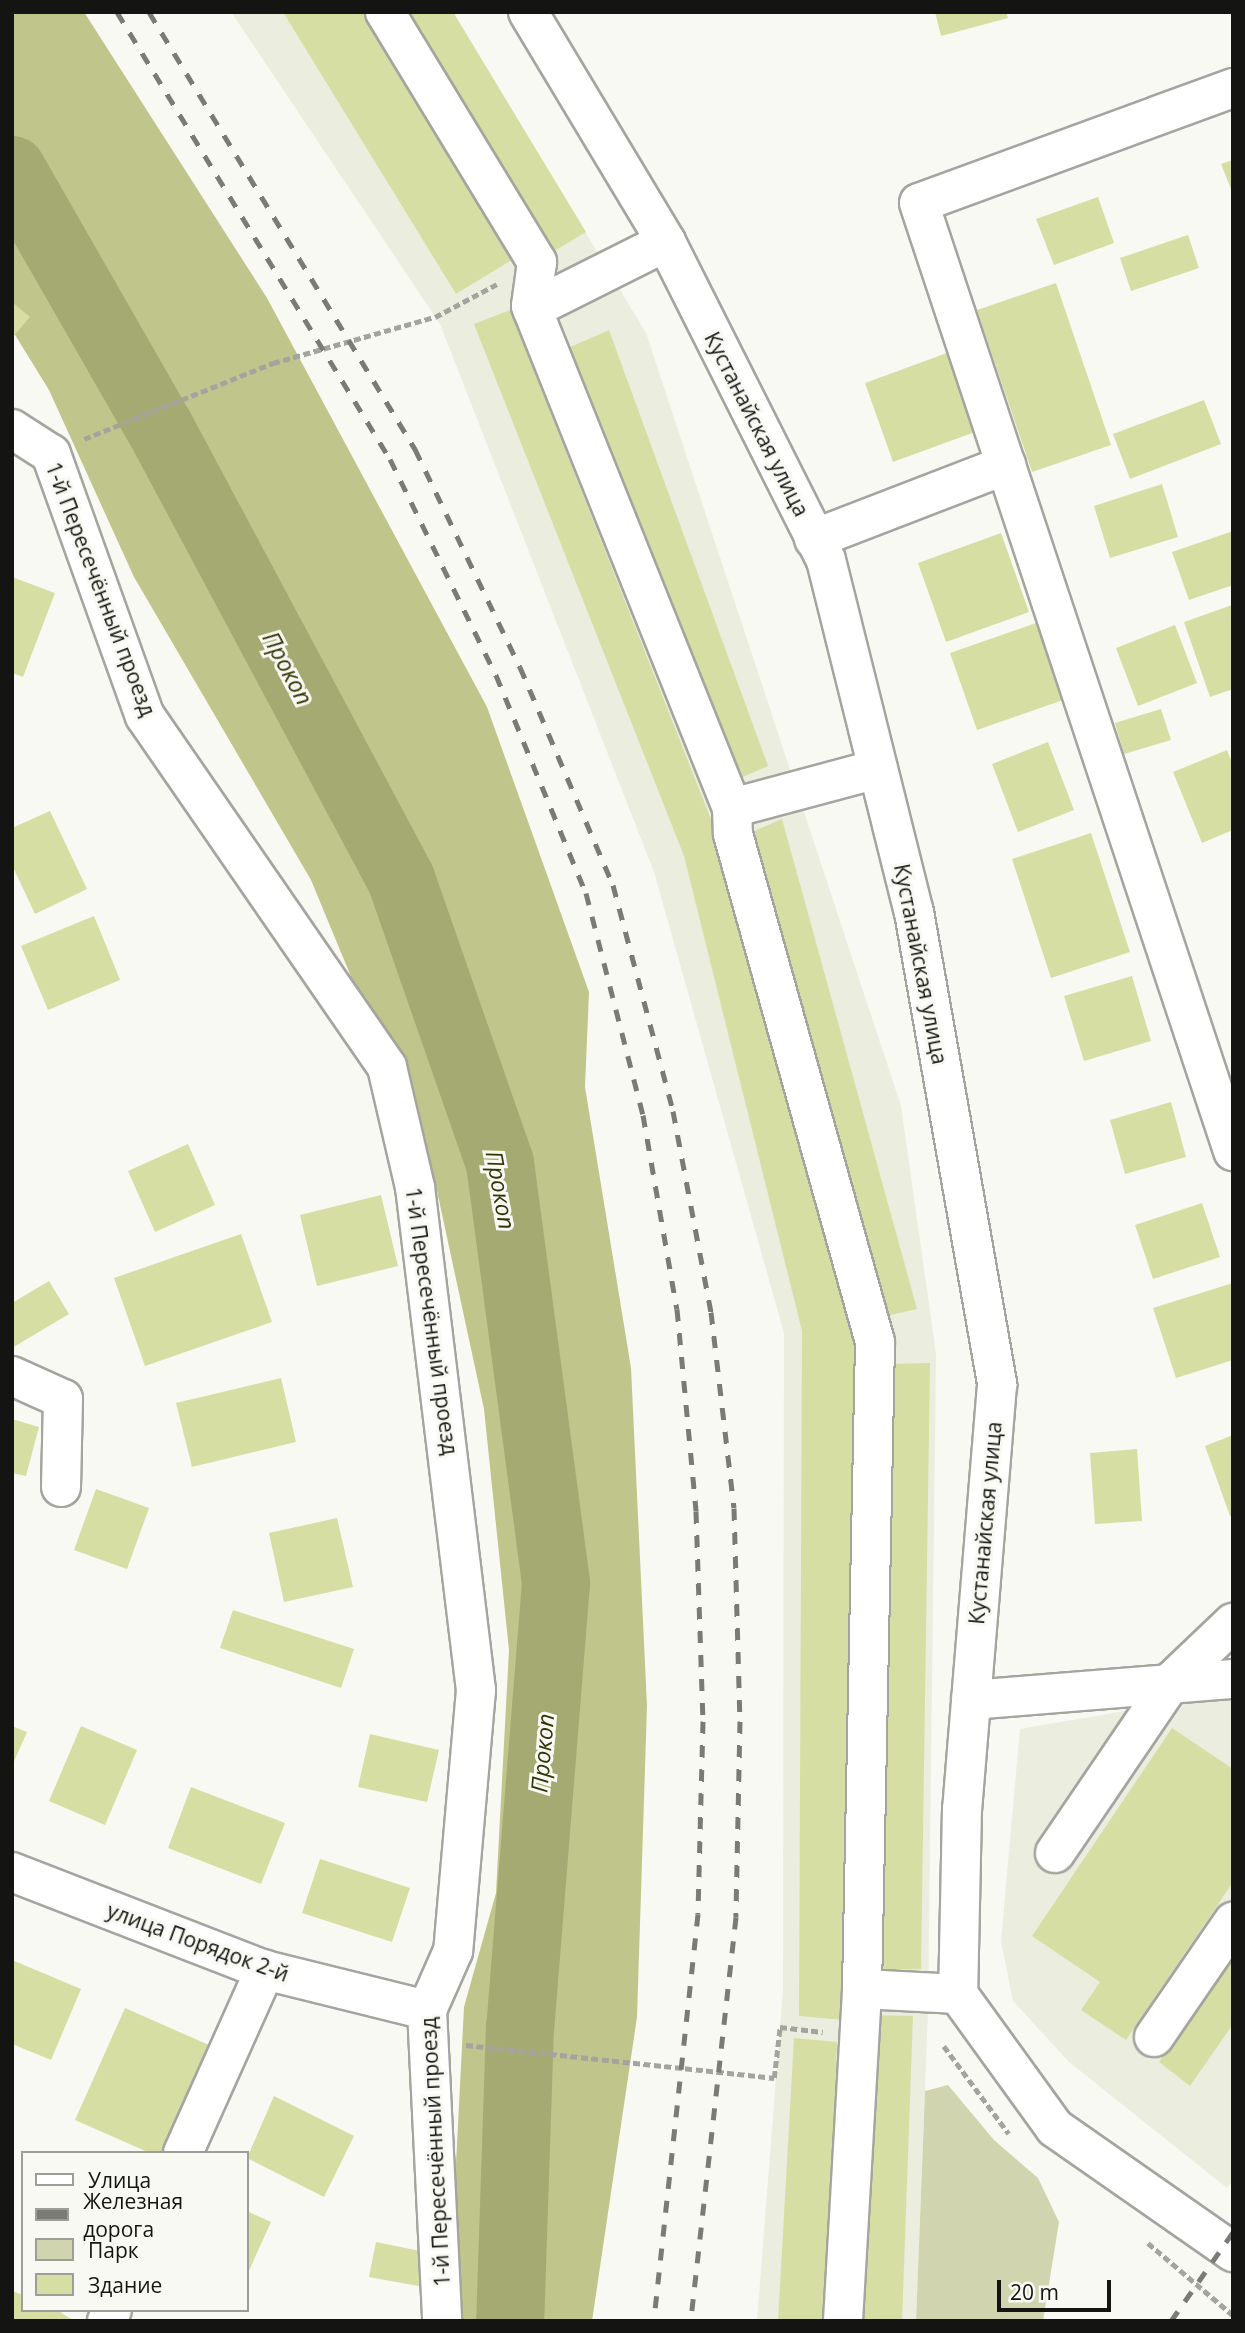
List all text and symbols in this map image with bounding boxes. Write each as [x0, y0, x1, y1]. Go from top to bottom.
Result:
street label: Кустанайская улица [700, 328, 814, 520]
street label: 1-й Пересечённый проезд [41, 459, 161, 719]
water label: Прокоп [257, 627, 319, 709]
street label: Кустанайская улица [889, 862, 953, 1066]
water label: Прокоп [481, 1149, 521, 1231]
street label: 1-й Пересечённый проезд [401, 1186, 463, 1456]
street label: Кустанайская улица [964, 1420, 1006, 1626]
water label: Прокоп [525, 1712, 559, 1794]
street label: улица Порядок 2-й [104, 1897, 292, 1987]
street label: 1-й Пересечённый проезд [415, 2017, 455, 2287]
legend [21, 2151, 248, 2312]
text: Улица [88, 2166, 151, 2194]
text: Железная дорога [83, 2187, 183, 2243]
text: Парк [88, 2236, 139, 2264]
scale bar [1000, 2266, 1114, 2310]
text: Здание [88, 2271, 162, 2299]
text: 20 m [1010, 2278, 1059, 2306]

